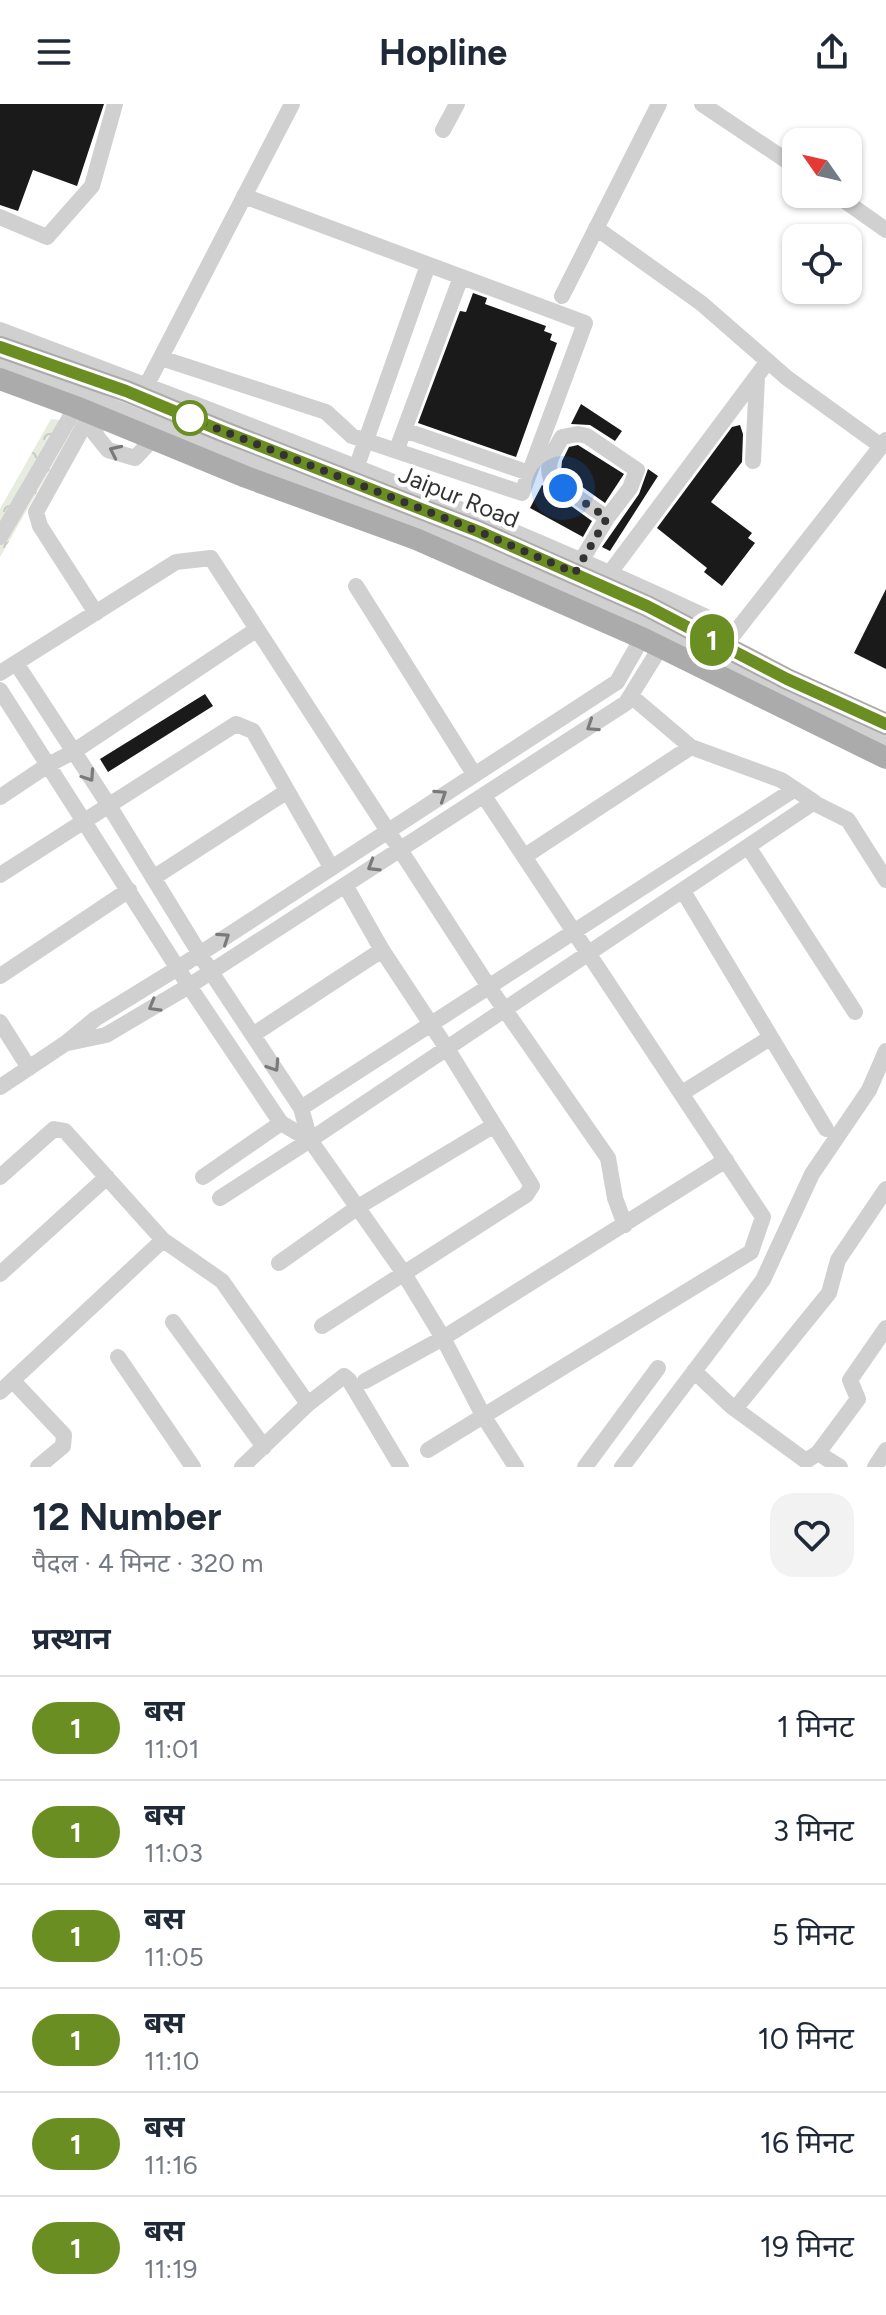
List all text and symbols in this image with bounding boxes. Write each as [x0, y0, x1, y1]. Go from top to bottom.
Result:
icon: menu [32, 30, 76, 74]
icon: share [810, 30, 854, 74]
text: Hopline [379, 31, 507, 74]
north arrow [782, 128, 862, 208]
map controls [782, 128, 862, 304]
button: locate [782, 224, 862, 304]
unlabelled marker [173, 401, 207, 435]
one-way arrow [109, 445, 124, 461]
street label: Jaipur Road [395, 459, 524, 534]
your location [543, 468, 583, 508]
line badge: 1 [686, 614, 738, 666]
text: 1 [706, 623, 718, 657]
one-way arrow [586, 716, 600, 731]
one-way arrow [79, 767, 94, 781]
one-way arrow [432, 789, 447, 804]
one-way arrow [367, 857, 382, 872]
one-way arrow [215, 932, 229, 947]
one-way arrow [148, 996, 163, 1012]
one-way arrow [265, 1057, 280, 1071]
button: heart [770, 1493, 854, 1577]
text: 12 Number [32, 1494, 221, 1540]
text: पैदल · 4 मिनट · 320 m [32, 1547, 263, 1579]
text: प्रस्थान [32, 1620, 111, 1657]
text: बस [144, 1692, 185, 1729]
text: 1 मिनट [777, 1708, 854, 1745]
text: 1 [70, 1711, 82, 1745]
text: 11:01 [144, 1733, 199, 1765]
text: बस [144, 1796, 185, 1833]
text: 3 मिनट [773, 1812, 854, 1849]
text: 1 [70, 1815, 82, 1849]
text: 11:03 [144, 1837, 203, 1869]
text: बस [144, 1900, 185, 1937]
text: 5 मिनट [772, 1916, 854, 1953]
text: 1 [70, 1919, 82, 1953]
text: 11:05 [144, 1941, 204, 1973]
text: बस [144, 2004, 185, 2041]
text: 10 मिनट [757, 2020, 854, 2057]
text: 1 [70, 2023, 82, 2057]
text: 11:10 [144, 2045, 199, 2077]
text: बस [144, 2108, 185, 2145]
text: 16 मिनट [760, 2124, 854, 2161]
text: 1 [70, 2127, 82, 2161]
text: 11:16 [144, 2149, 198, 2181]
text: बस [144, 2212, 185, 2249]
text: 19 मिनट [760, 2228, 854, 2265]
text: 1 [70, 2231, 82, 2265]
text: 11:19 [144, 2253, 198, 2285]

